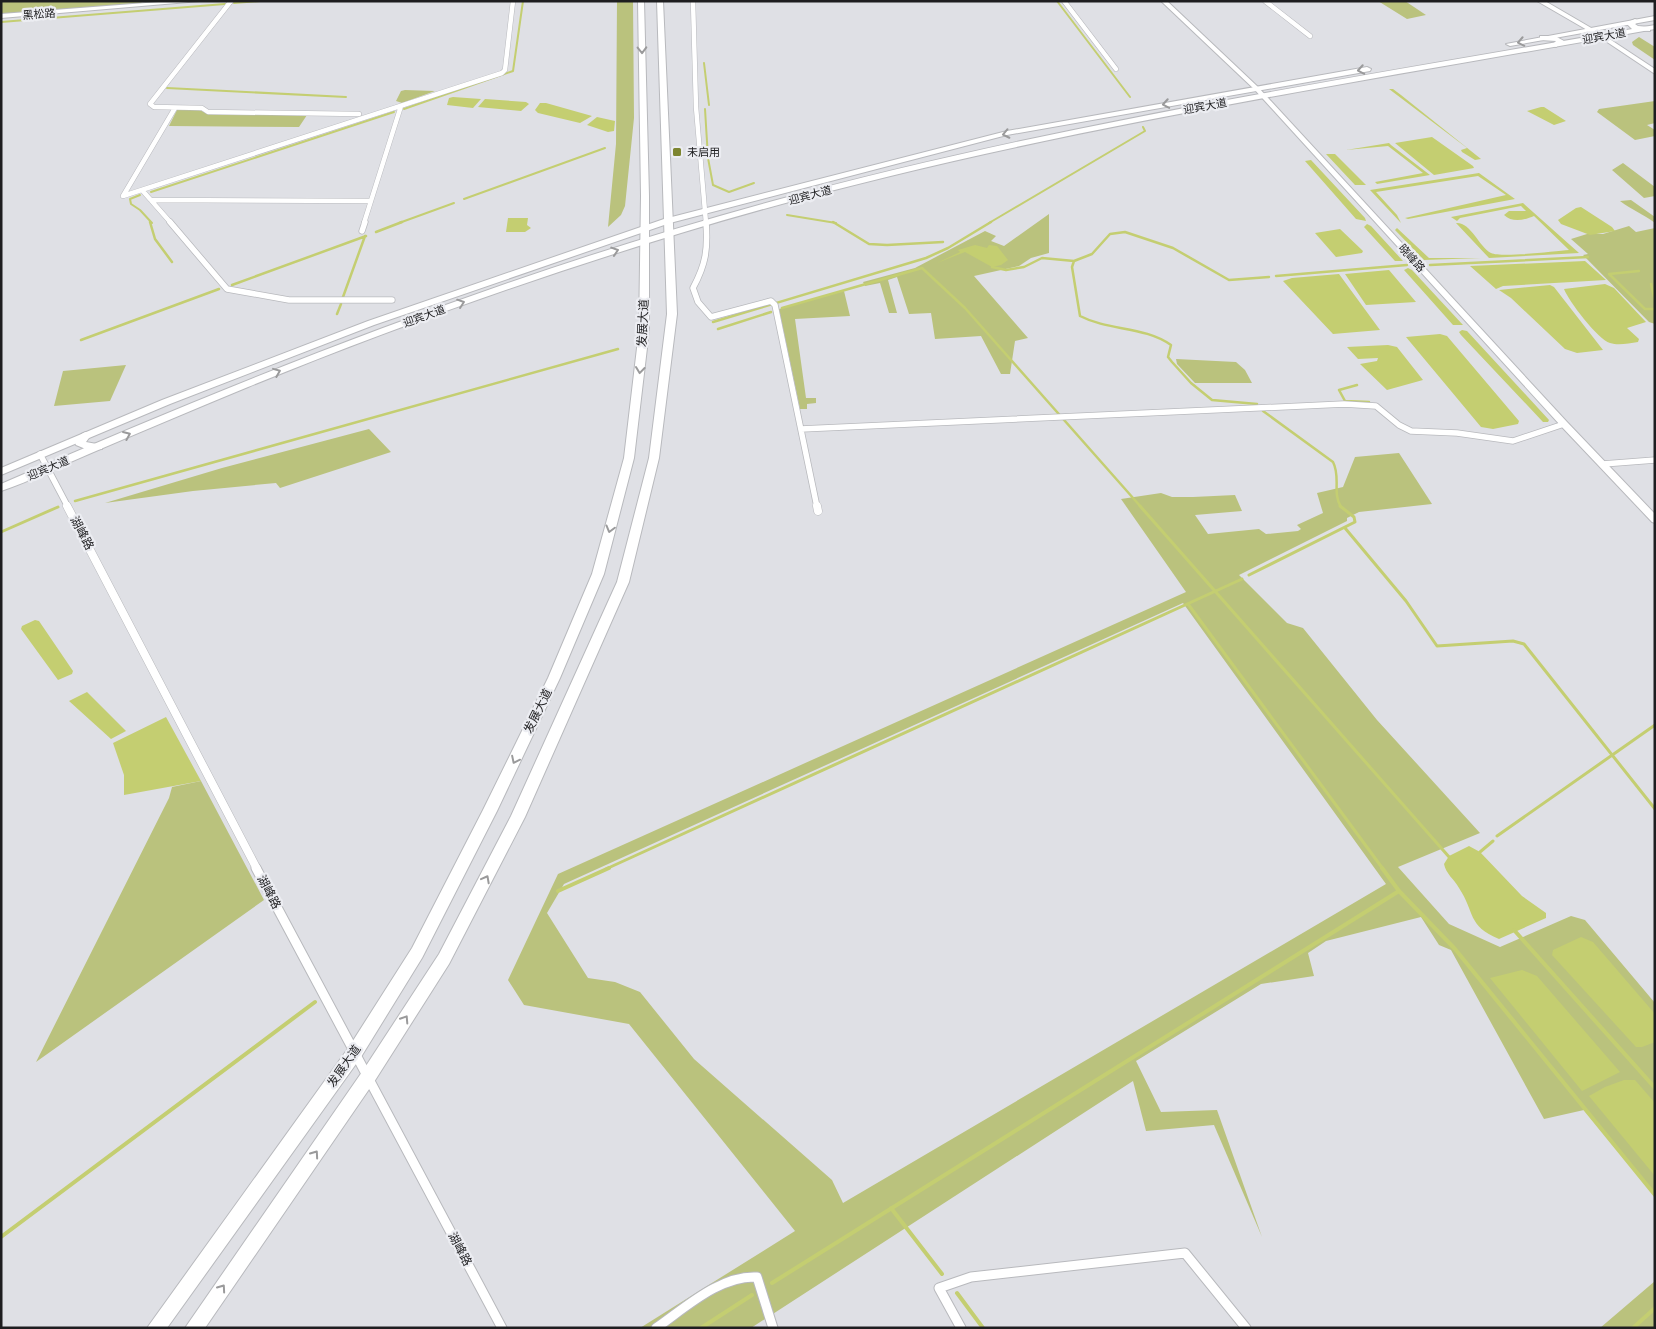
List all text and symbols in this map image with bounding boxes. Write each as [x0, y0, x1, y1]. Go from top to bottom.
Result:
street label: 黑松路 [22, 6, 56, 21]
street label: 迎宾大道 [1581, 25, 1627, 46]
one-way arrow [1516, 36, 1525, 47]
one-way arrow [637, 46, 647, 54]
one-way arrow [1356, 65, 1365, 75]
street label: 迎宾大道 [1182, 95, 1228, 116]
one-way arrow [1162, 98, 1170, 108]
one-way arrow [1002, 128, 1011, 139]
place label: 未启用 [687, 145, 720, 158]
marker: 未启用 [671, 146, 683, 158]
street label: 迎宾大道 [787, 183, 833, 206]
street label: 晓峰路 [1397, 241, 1428, 274]
one-way arrow [611, 247, 619, 257]
one-way arrow [457, 299, 465, 309]
street label: 发展大道 [634, 299, 650, 347]
street label: 迎宾大道 [401, 302, 447, 329]
one-way arrow [635, 366, 646, 374]
one-way arrow [272, 368, 280, 378]
one-way arrow [122, 430, 130, 440]
street label: 迎宾大道 [25, 453, 71, 482]
street label: 湖峰路 [68, 513, 98, 552]
one-way arrow [605, 524, 616, 533]
street label: 发展大道 [520, 686, 554, 735]
one-way arrow [511, 754, 521, 763]
street label: 湖峰路 [255, 872, 285, 911]
one-way arrow [480, 875, 490, 884]
one-way arrow [399, 1016, 409, 1025]
street label: 发展大道 [324, 1042, 363, 1089]
one-way arrow [309, 1150, 318, 1160]
street label: 湖峰路 [446, 1229, 476, 1268]
one-way arrow [216, 1284, 225, 1294]

